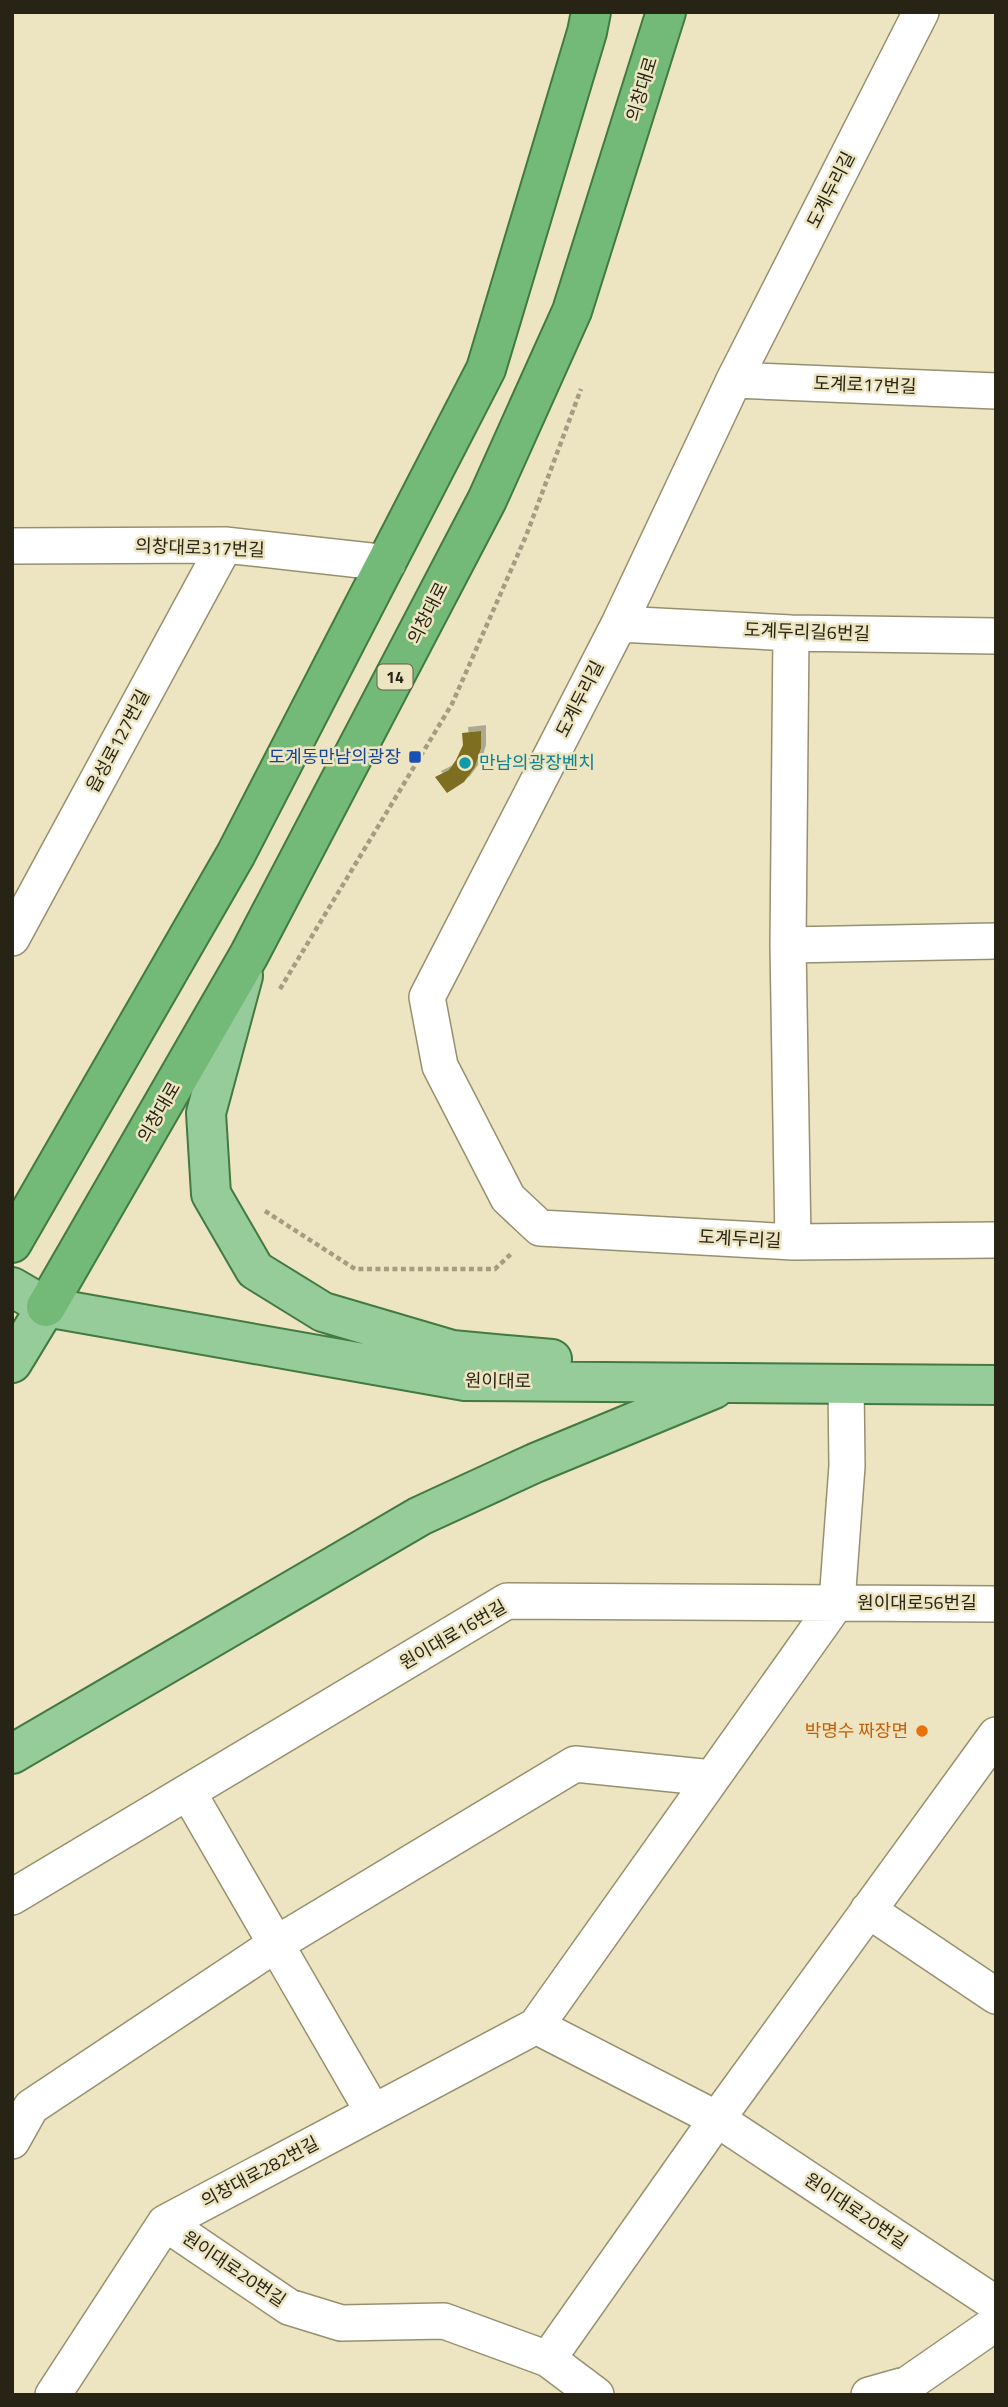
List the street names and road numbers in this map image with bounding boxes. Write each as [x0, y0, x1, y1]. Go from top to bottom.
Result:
street label: 의창대로 [619, 53, 664, 124]
street label: 도계두리길 [800, 147, 861, 233]
street label: 도계로17번길 [813, 369, 917, 400]
street label: 의창대로317번길 [135, 532, 265, 563]
street label: 의창대로 [400, 577, 455, 648]
street label: 도계두리길6번길 [744, 616, 870, 647]
street label: 도계두리길 [549, 656, 610, 742]
road number: 14 [378, 664, 412, 690]
street label: 읍성로127번길 [79, 685, 156, 797]
street label: 의창대로 [130, 1076, 187, 1147]
street label: 도계두리길 [698, 1223, 782, 1254]
street label: 원이대로 [465, 1366, 531, 1395]
street label: 원이대로56번길 [857, 1589, 977, 1616]
street label: 원이대로16번길 [394, 1593, 511, 1676]
street label: 의창대로282번길 [196, 2129, 323, 2214]
street label: 원이대로20번길 [799, 2166, 913, 2255]
street label: 원이대로20번길 [177, 2224, 291, 2313]

